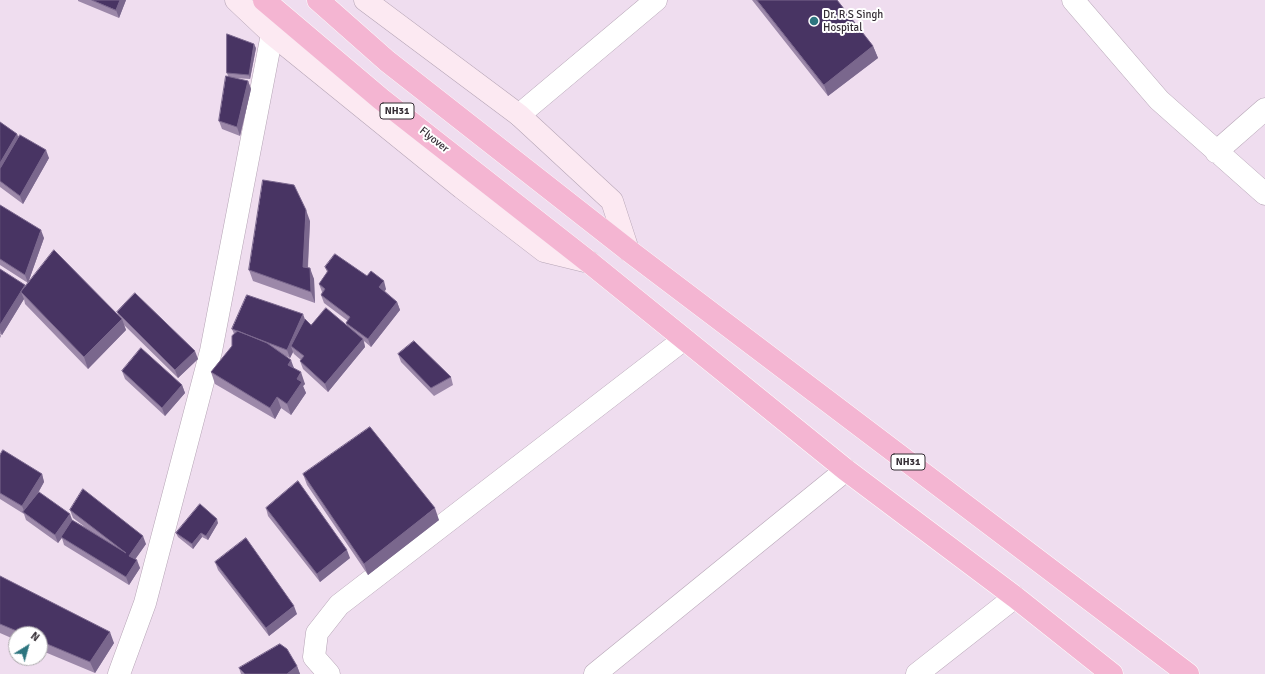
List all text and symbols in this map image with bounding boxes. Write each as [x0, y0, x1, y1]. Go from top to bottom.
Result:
place label: Dr. R S Singh Hospital [823, 8, 883, 34]
marker: Dr. R S Singh Hospital [808, 15, 820, 27]
road number: NH31 [380, 103, 414, 119]
street label: Flyover [417, 124, 451, 156]
road number: NH31 [891, 454, 925, 470]
north arrow [8, 626, 48, 666]
text: N [28, 629, 42, 644]

